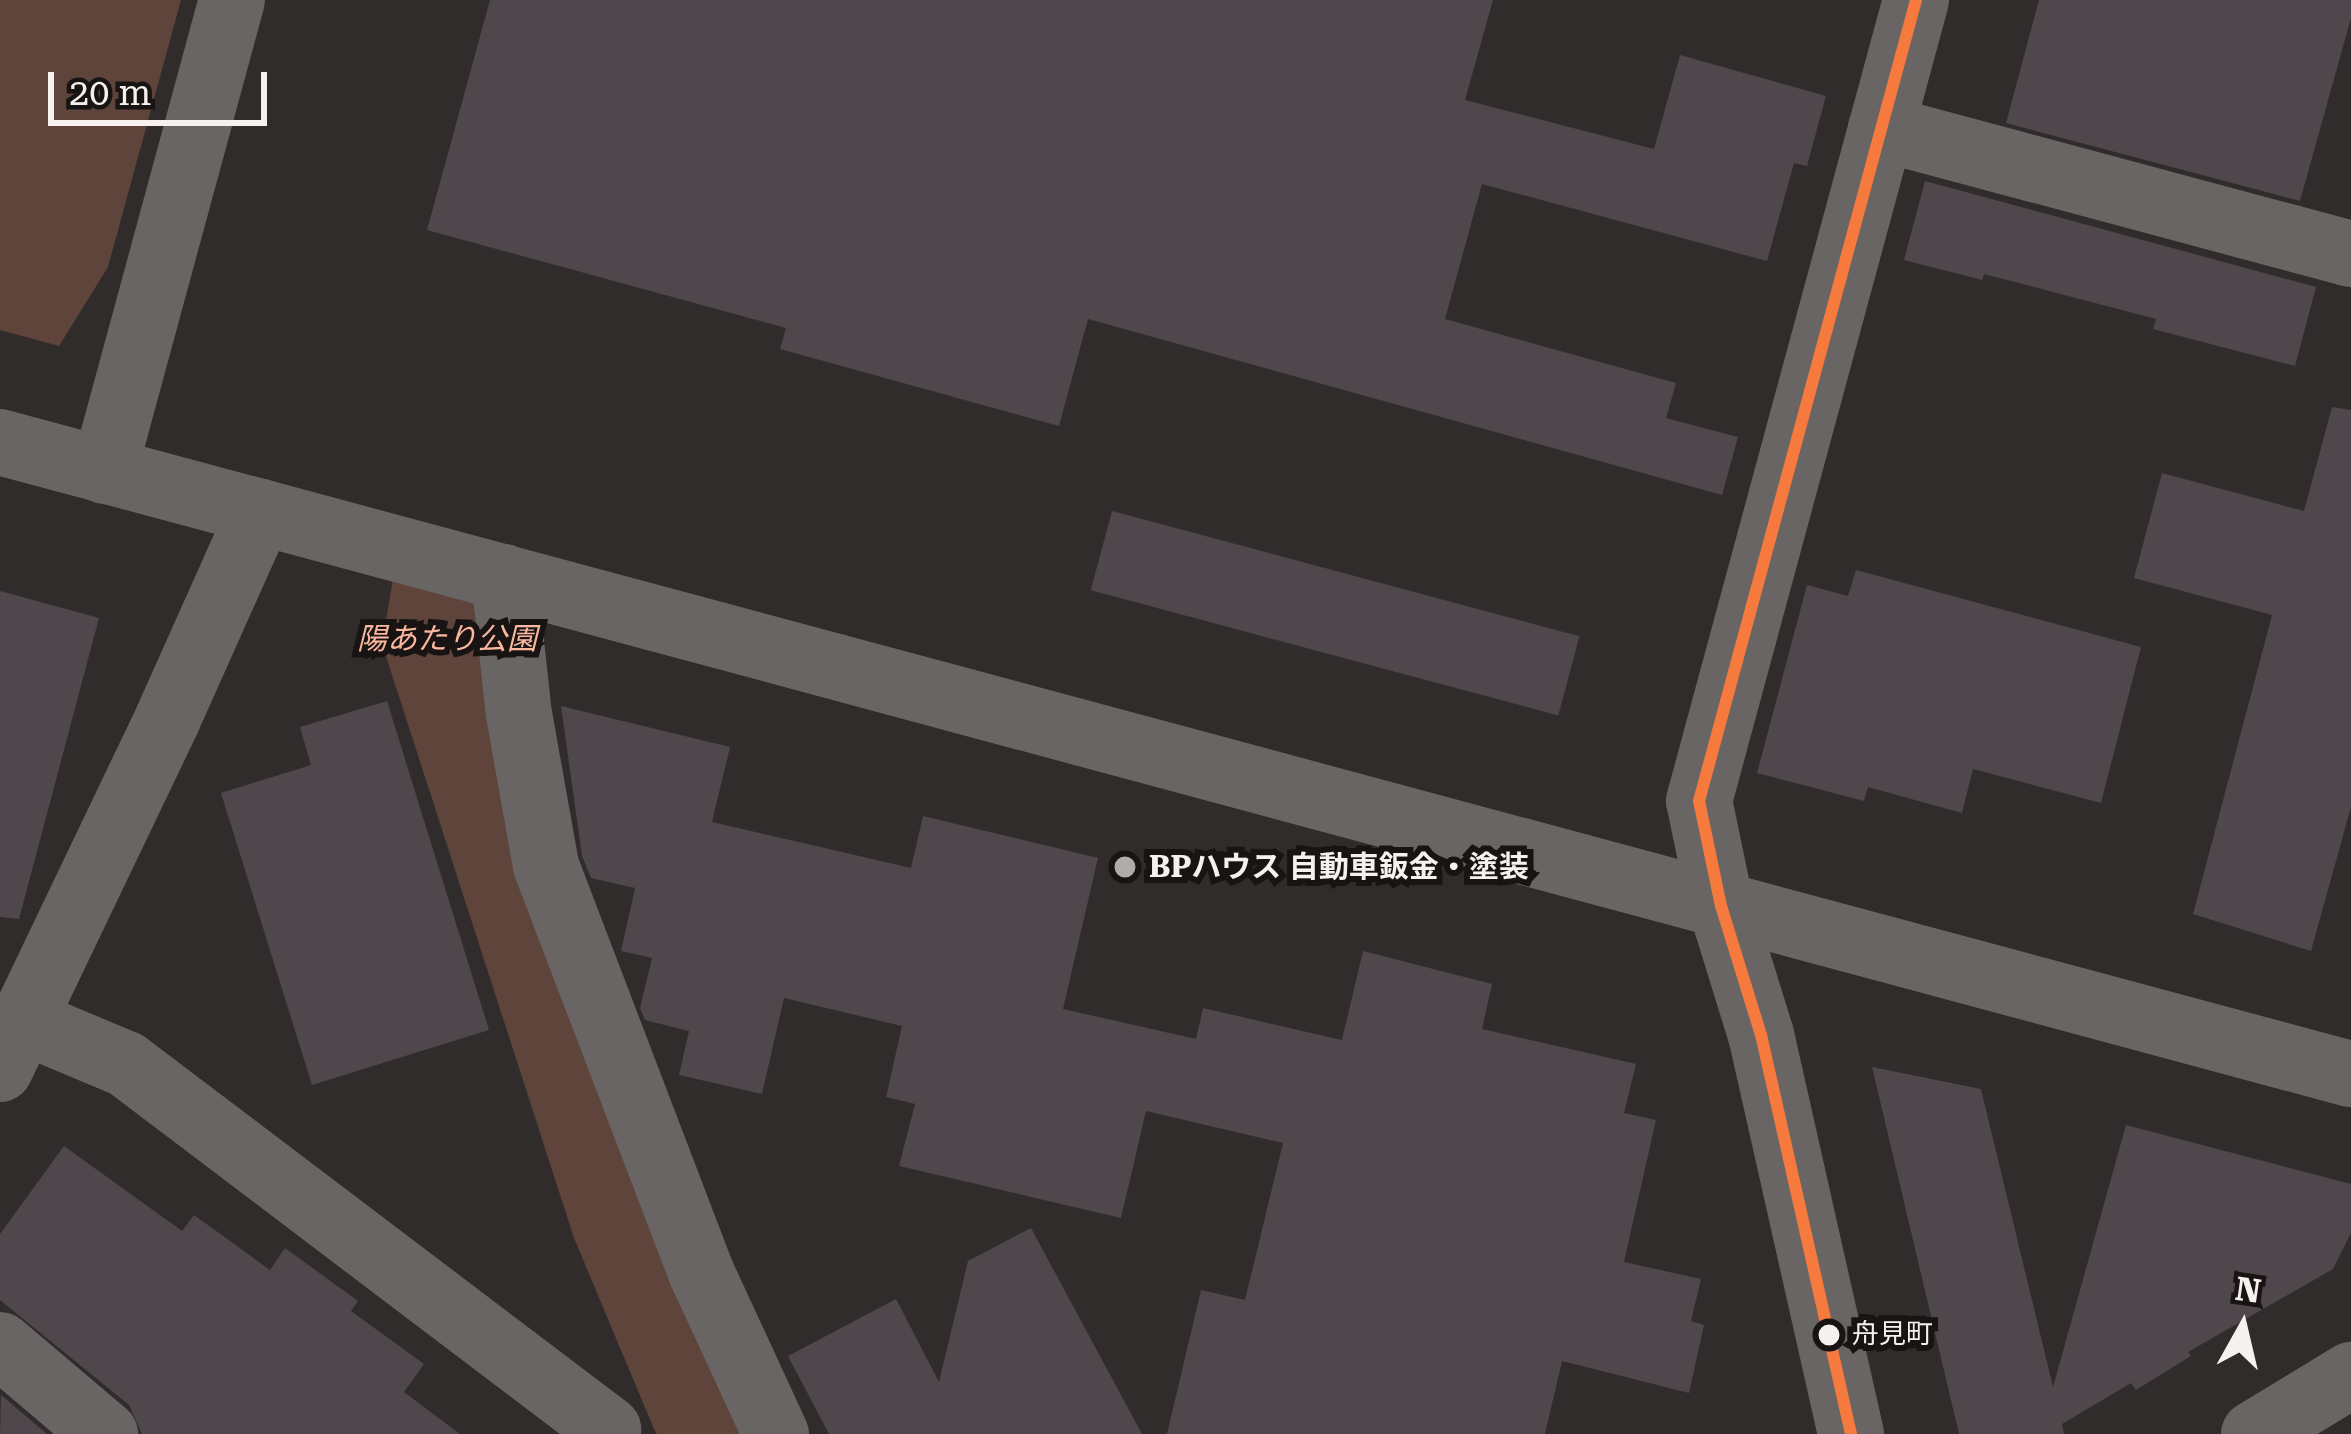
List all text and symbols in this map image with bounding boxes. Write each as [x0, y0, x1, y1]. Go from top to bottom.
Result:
scale bar [54, 48, 273, 122]
text: 20 m [69, 72, 151, 114]
park label: 陽あたり公園 [357, 621, 537, 657]
place label: BPハウス 自動車鈑金・塗装 [1149, 849, 1529, 885]
marker: BPハウス 自動車鈑金・塗装 [1112, 854, 1138, 880]
north arrow [2183, 1266, 2303, 1386]
text: N [2233, 1269, 2263, 1311]
place label: 舟見町 [1852, 1319, 1933, 1351]
marker: 舟見町 [1818, 1324, 1840, 1346]

